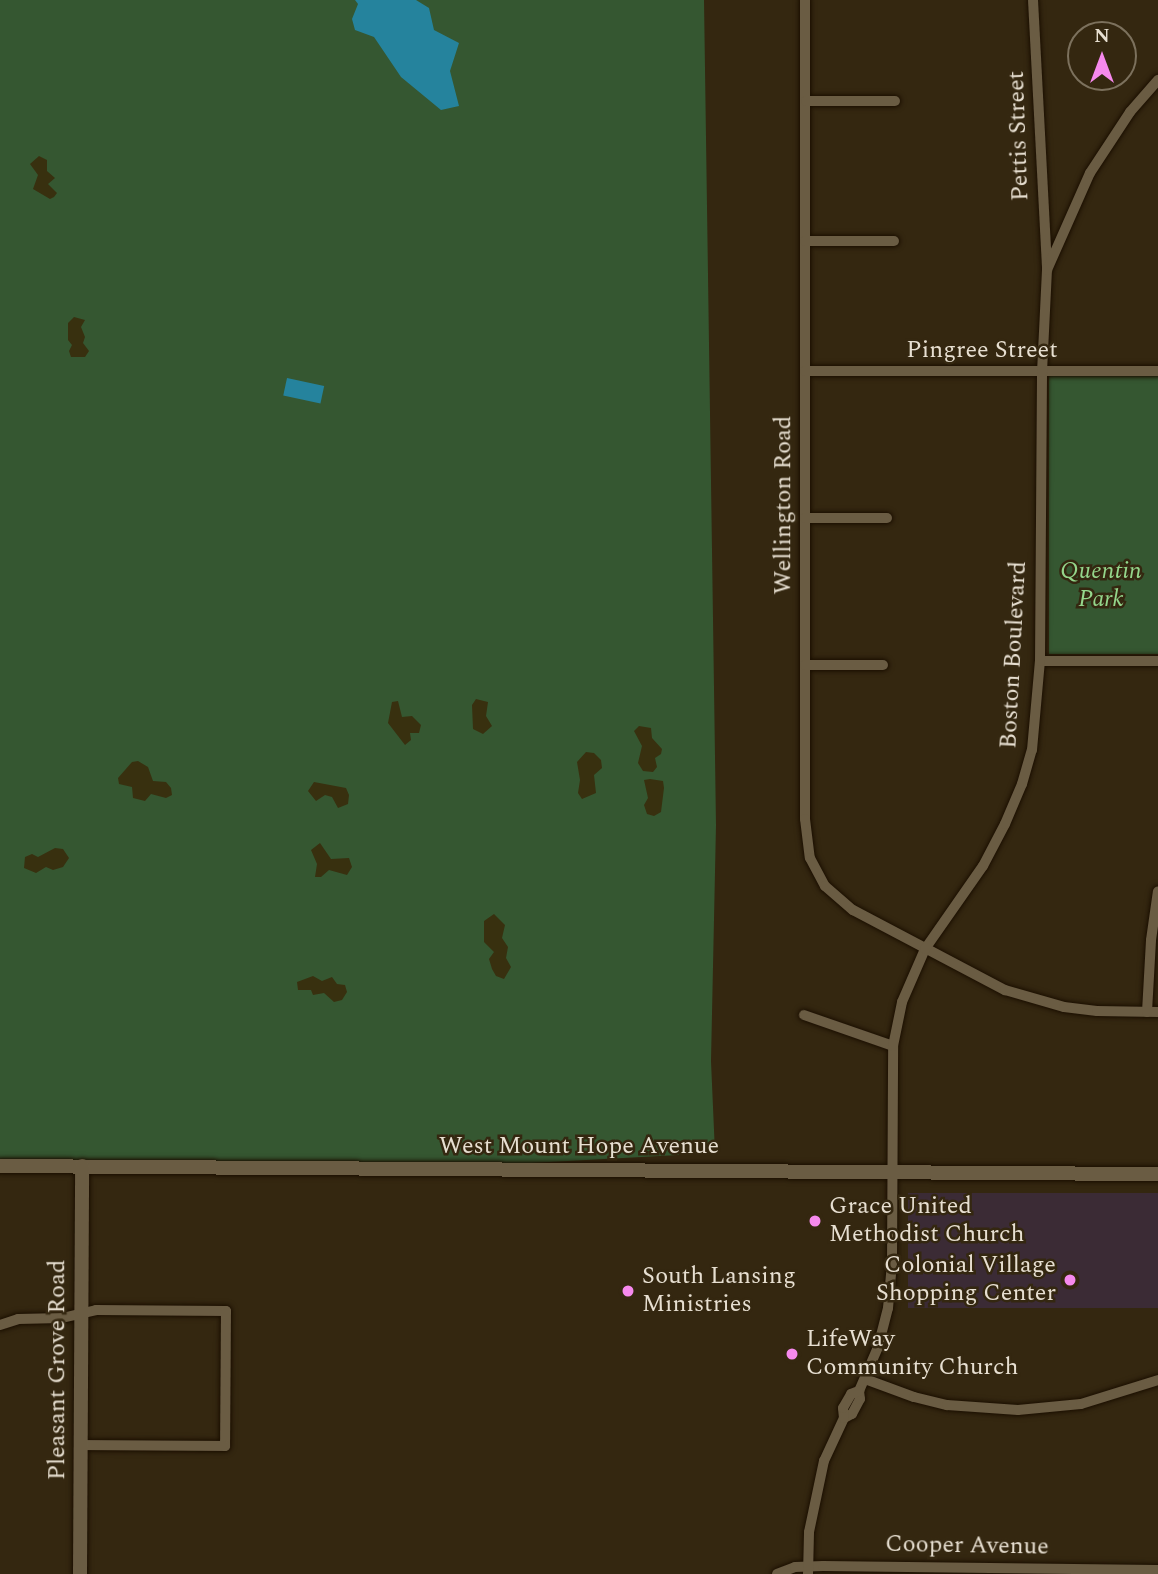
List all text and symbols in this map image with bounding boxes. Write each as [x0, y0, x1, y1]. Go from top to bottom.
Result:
north arrow [1067, 21, 1137, 91]
text: N [1094, 22, 1110, 51]
street label: Pettis Street [1002, 70, 1036, 202]
street label: Pingree Street [906, 337, 1058, 365]
street label: Wellington Road [770, 416, 798, 594]
park label: Quentin Park [1060, 558, 1142, 614]
street label: Boston Boulevard [995, 560, 1033, 750]
street label: West Mount Hope Avenue [439, 1133, 719, 1161]
place label: Grace United Methodist Church [829, 1193, 1025, 1249]
marker: Grace United Methodist Church [807, 1213, 823, 1229]
place label: Colonial Village Shopping Center [876, 1252, 1056, 1308]
street label: Pleasant Grove Road [44, 1260, 72, 1480]
place label: South Lansing Ministries [642, 1263, 796, 1319]
marker: Colonial Village Shopping Center [1062, 1272, 1078, 1288]
marker: South Lansing Ministries [620, 1283, 636, 1299]
place label: LifeWay Community Church [806, 1326, 1018, 1382]
marker: LifeWay Community Church [784, 1346, 800, 1362]
street label: Cooper Avenue [885, 1530, 1049, 1562]

